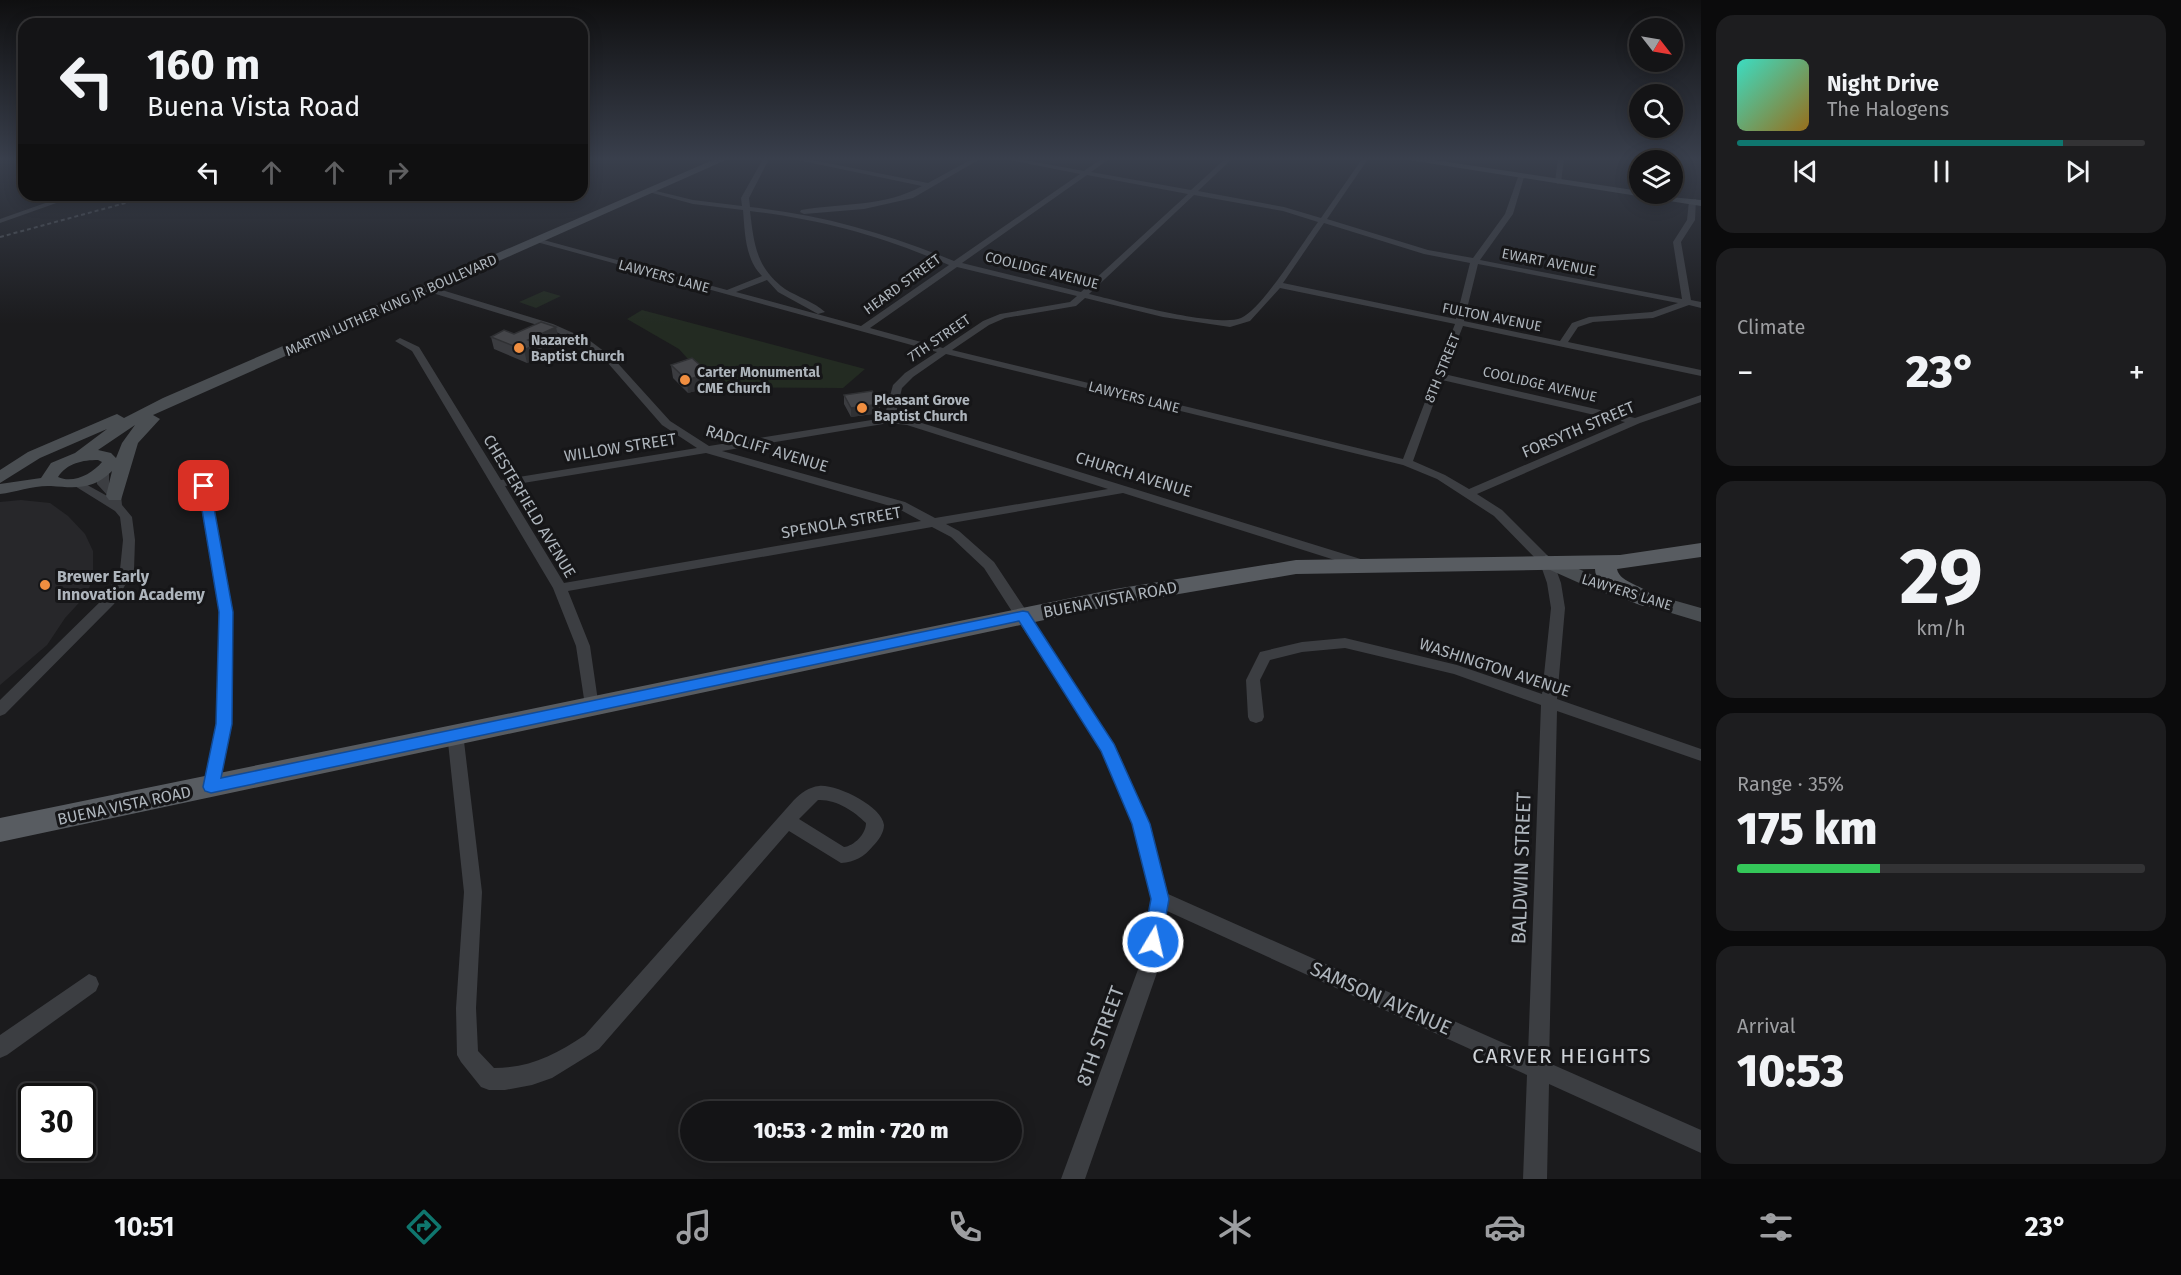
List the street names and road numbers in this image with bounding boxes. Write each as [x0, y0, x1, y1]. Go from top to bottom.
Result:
street label: EWART AVENUE [1500, 245, 1597, 280]
street label: COOLIDGE AVENUE [983, 248, 1100, 293]
street label: HEARD STREET [860, 250, 945, 318]
street label: MARTIN LUTHER KING JR BOULEVARD [283, 251, 500, 360]
street label: LAWYERS LANE [617, 256, 711, 297]
street label: FULTON AVENUE [1441, 300, 1543, 335]
street label: 7TH STREET [905, 311, 974, 366]
street label: 8TH STREET [1421, 330, 1464, 405]
street label: COOLIDGE AVENUE [1481, 363, 1599, 406]
street label: LAWYERS LANE [1086, 378, 1181, 417]
street label: FORSYTH STREET [1519, 397, 1638, 462]
street label: RADCLIFF AVENUE [703, 421, 830, 476]
street label: WILLOW STREET [563, 429, 678, 466]
street label: CHESTERFIELD AVENUE [479, 431, 580, 581]
street label: CHURCH AVENUE [1073, 448, 1194, 501]
street label: SPENOLA STREET [780, 502, 903, 542]
street label: LAWYERS LANE [1580, 571, 1674, 614]
street label: BUENA VISTA ROAD [1042, 577, 1179, 622]
street label: WASHINGTON AVENUE [1417, 634, 1573, 701]
street label: BUENA VISTA ROAD [56, 782, 193, 829]
street label: BALDWIN STREET [1506, 791, 1536, 945]
street label: SAMSON AVENUE [1307, 956, 1455, 1040]
street label: 8TH STREET [1071, 982, 1129, 1089]

